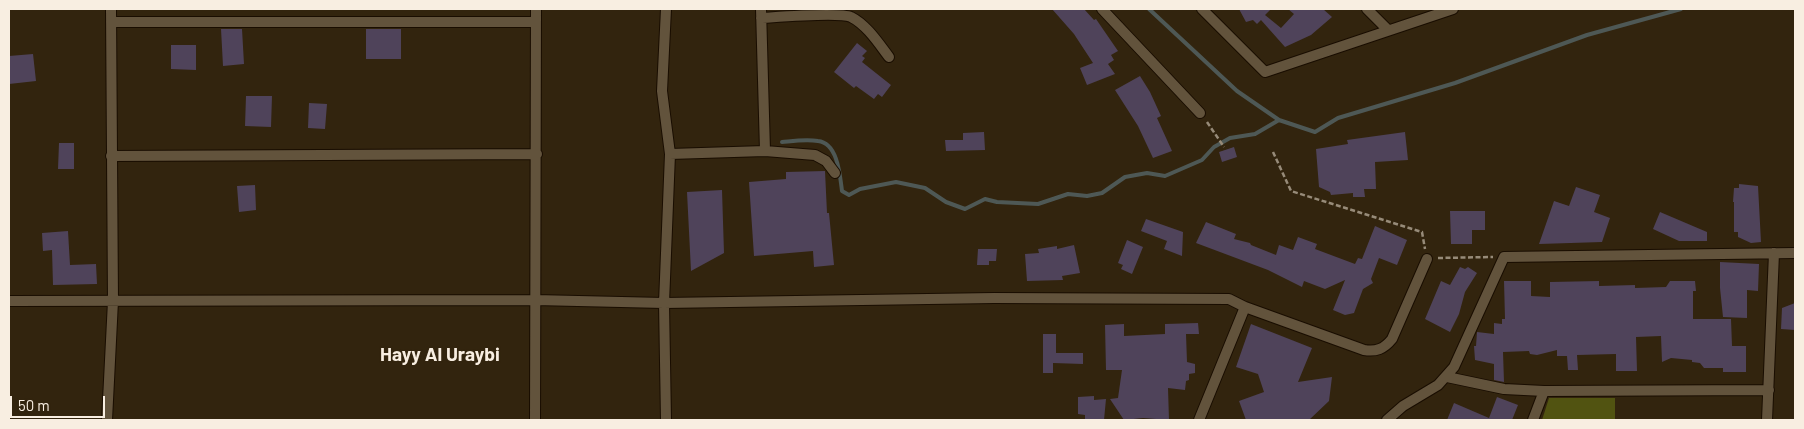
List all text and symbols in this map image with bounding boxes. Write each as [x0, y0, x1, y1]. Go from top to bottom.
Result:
district label: Hayy Al Uraybi [380, 344, 500, 366]
scale bar [12, 386, 108, 418]
text: 50 m [18, 396, 50, 414]

